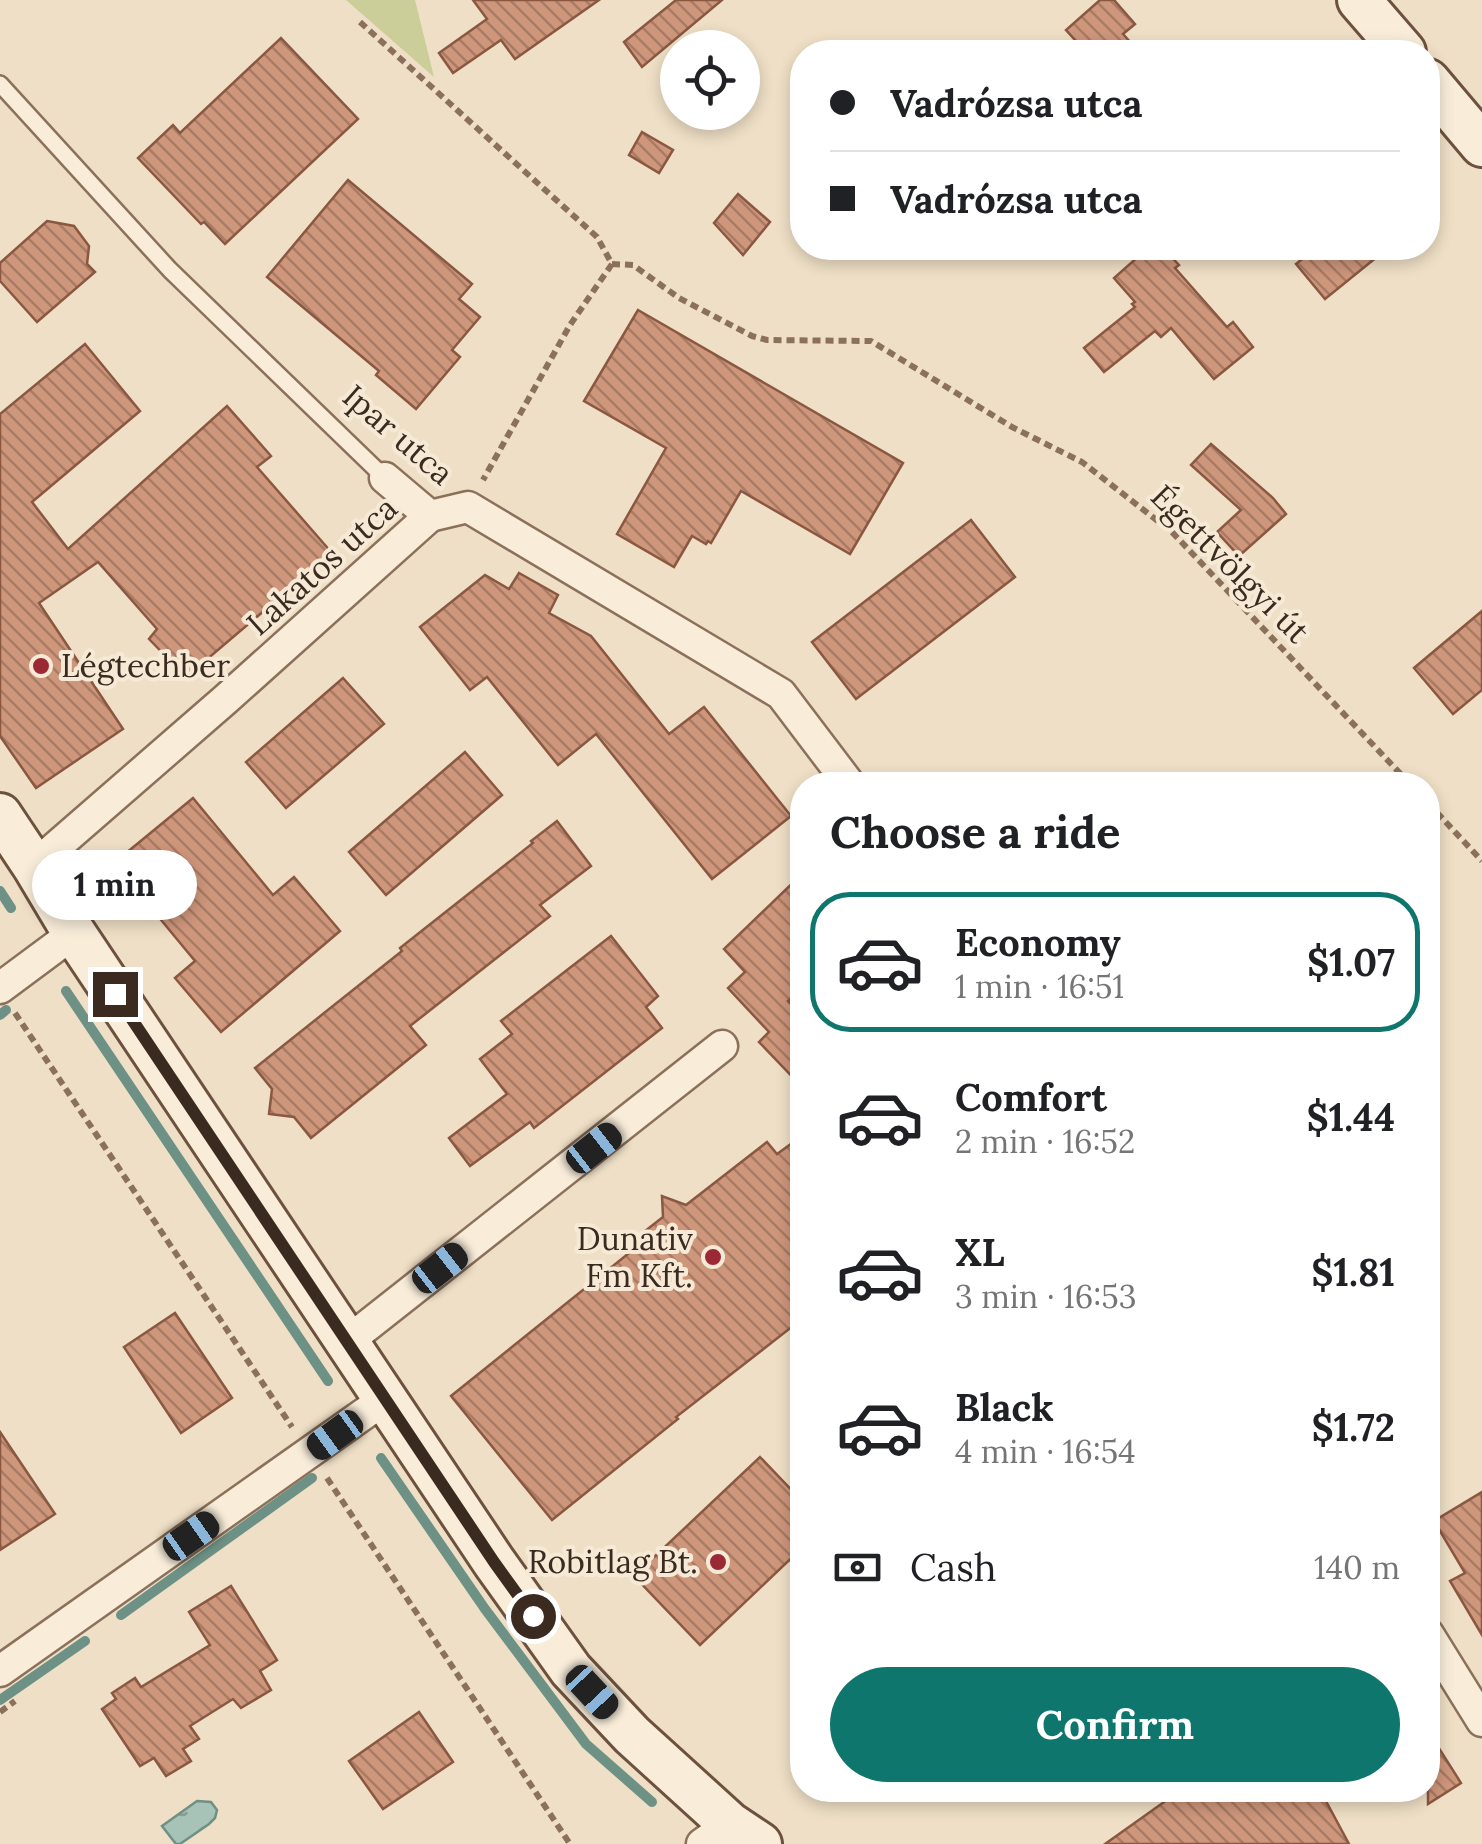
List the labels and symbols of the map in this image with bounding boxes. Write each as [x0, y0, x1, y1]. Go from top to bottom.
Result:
street label: Ipar utca [335, 376, 462, 494]
street label: Égettvölgyi út [1142, 476, 1319, 652]
street label: Lakatos utca [238, 487, 405, 644]
place label: Légtechber [61, 645, 230, 686]
marker: Légtechber [30, 655, 52, 677]
callout: 1 min [32, 849, 198, 919]
route end [93, 972, 138, 1017]
car [561, 1118, 627, 1178]
place label: Dunativ Fm Kft. [577, 1218, 694, 1296]
car [407, 1238, 473, 1298]
marker: Dunativ Fm Kft. [702, 1246, 724, 1268]
car [302, 1405, 368, 1465]
car [158, 1507, 224, 1565]
place label: Robitlag Bt. [528, 1541, 698, 1582]
marker: Robitlag Bt. [707, 1551, 729, 1573]
route start [511, 1594, 556, 1639]
car [561, 1660, 623, 1724]

